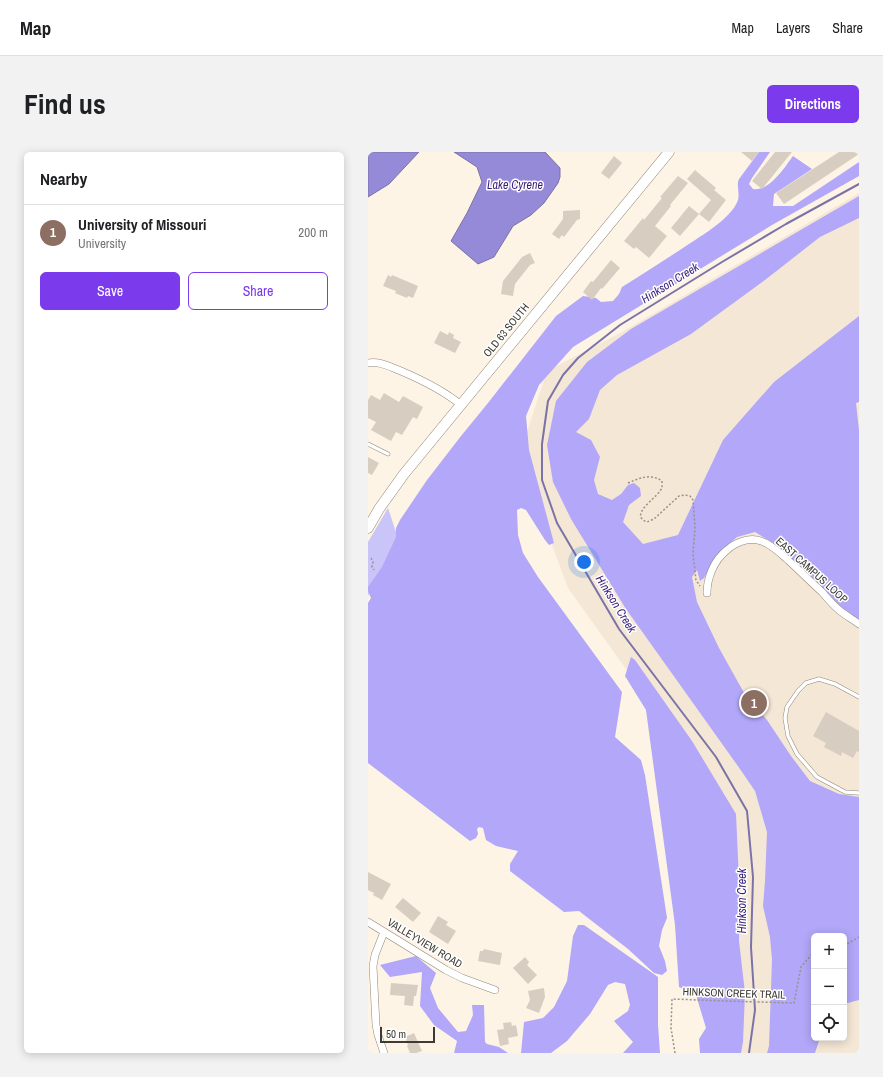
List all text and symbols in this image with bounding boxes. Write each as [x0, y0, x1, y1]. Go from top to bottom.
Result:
text: Map [20, 15, 51, 41]
text: Map [732, 19, 754, 37]
text: Layers [776, 19, 810, 37]
text: Share [832, 19, 863, 37]
text: Find us [24, 85, 106, 123]
button: Directions [767, 85, 859, 123]
text: Nearby [40, 167, 87, 190]
water label: Lake Cyrene [487, 177, 543, 193]
text: University of Missouri [78, 214, 207, 235]
text: 1 [50, 224, 56, 241]
text: 200 m [298, 224, 328, 241]
text: University [78, 235, 126, 252]
water label: Hinkson Creek [638, 258, 703, 307]
button: Save [40, 272, 180, 310]
button: Share [188, 272, 328, 310]
street label: OLD 63 SOUTH [480, 300, 532, 360]
street label: EAST CAMPUS LOOP [773, 534, 851, 606]
your location [574, 552, 594, 572]
water label: Hinkson Creek [592, 572, 641, 637]
pin: 1 [741, 688, 767, 718]
water label: Hinkson Creek [734, 867, 750, 934]
street label: VALLEYVIEW ROAD [385, 915, 465, 971]
map controls [811, 933, 847, 1041]
button: + [811, 933, 847, 969]
button: − [811, 969, 847, 1005]
street label: HINKSON CREEK TRAIL [682, 984, 786, 1002]
button: locate [811, 1005, 847, 1041]
scale bar [380, 1025, 435, 1044]
text: 50 m [386, 1027, 406, 1041]

